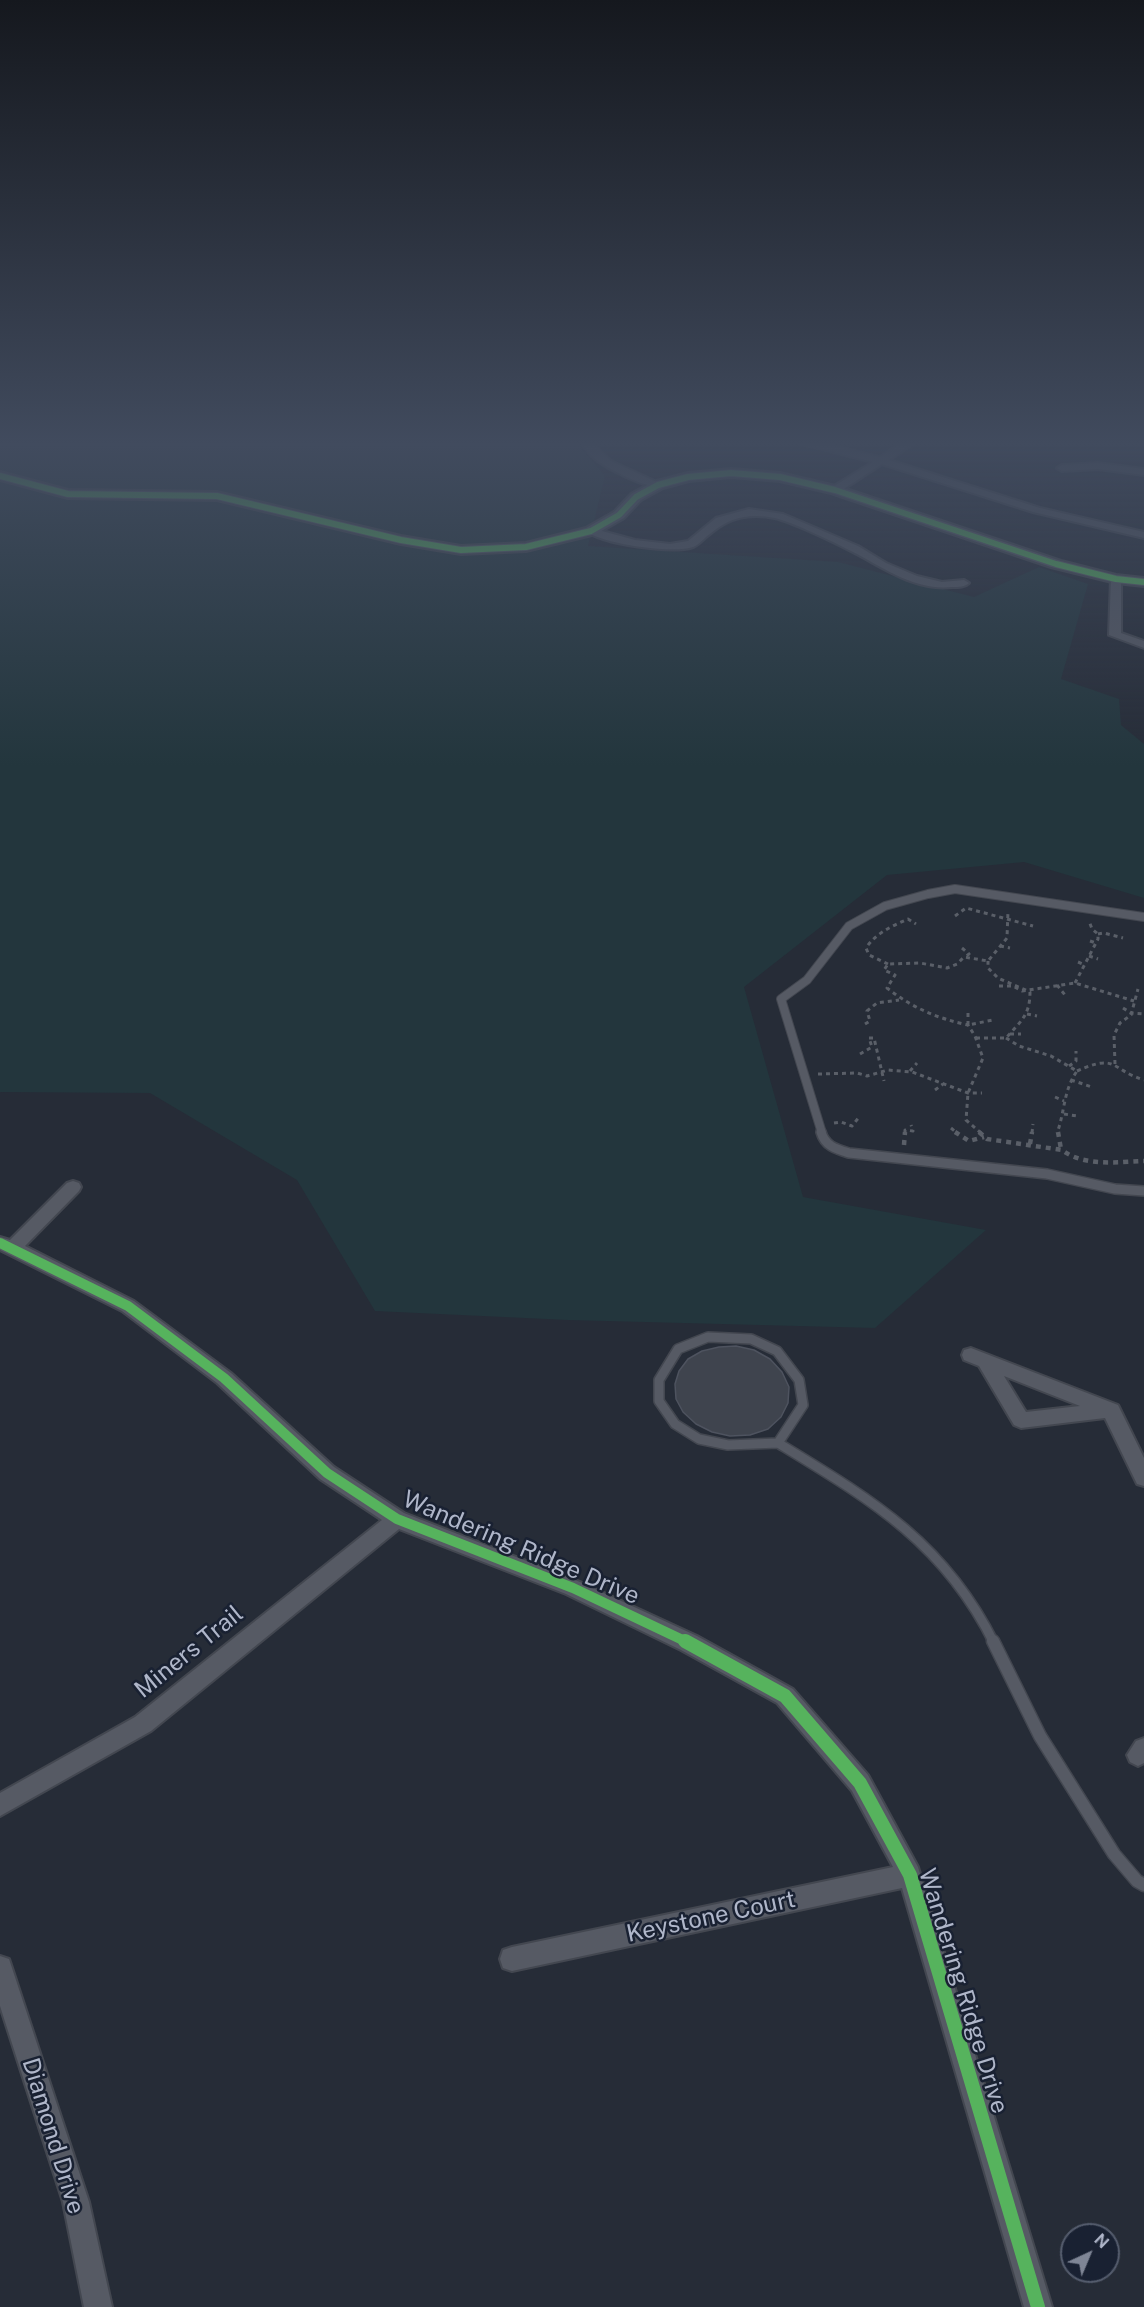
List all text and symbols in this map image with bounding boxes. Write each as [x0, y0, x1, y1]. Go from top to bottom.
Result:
street label: Wandering Ridge Drive [398, 1485, 644, 1611]
street label: Miners Trail [129, 1600, 249, 1704]
street label: Wandering Ridge Drive [912, 1865, 1014, 2117]
street label: Keystone Court [624, 1885, 798, 1949]
street label: Diamond Drive [16, 2055, 90, 2217]
north arrow [1060, 2223, 1120, 2283]
text: N [1090, 2230, 1113, 2252]

